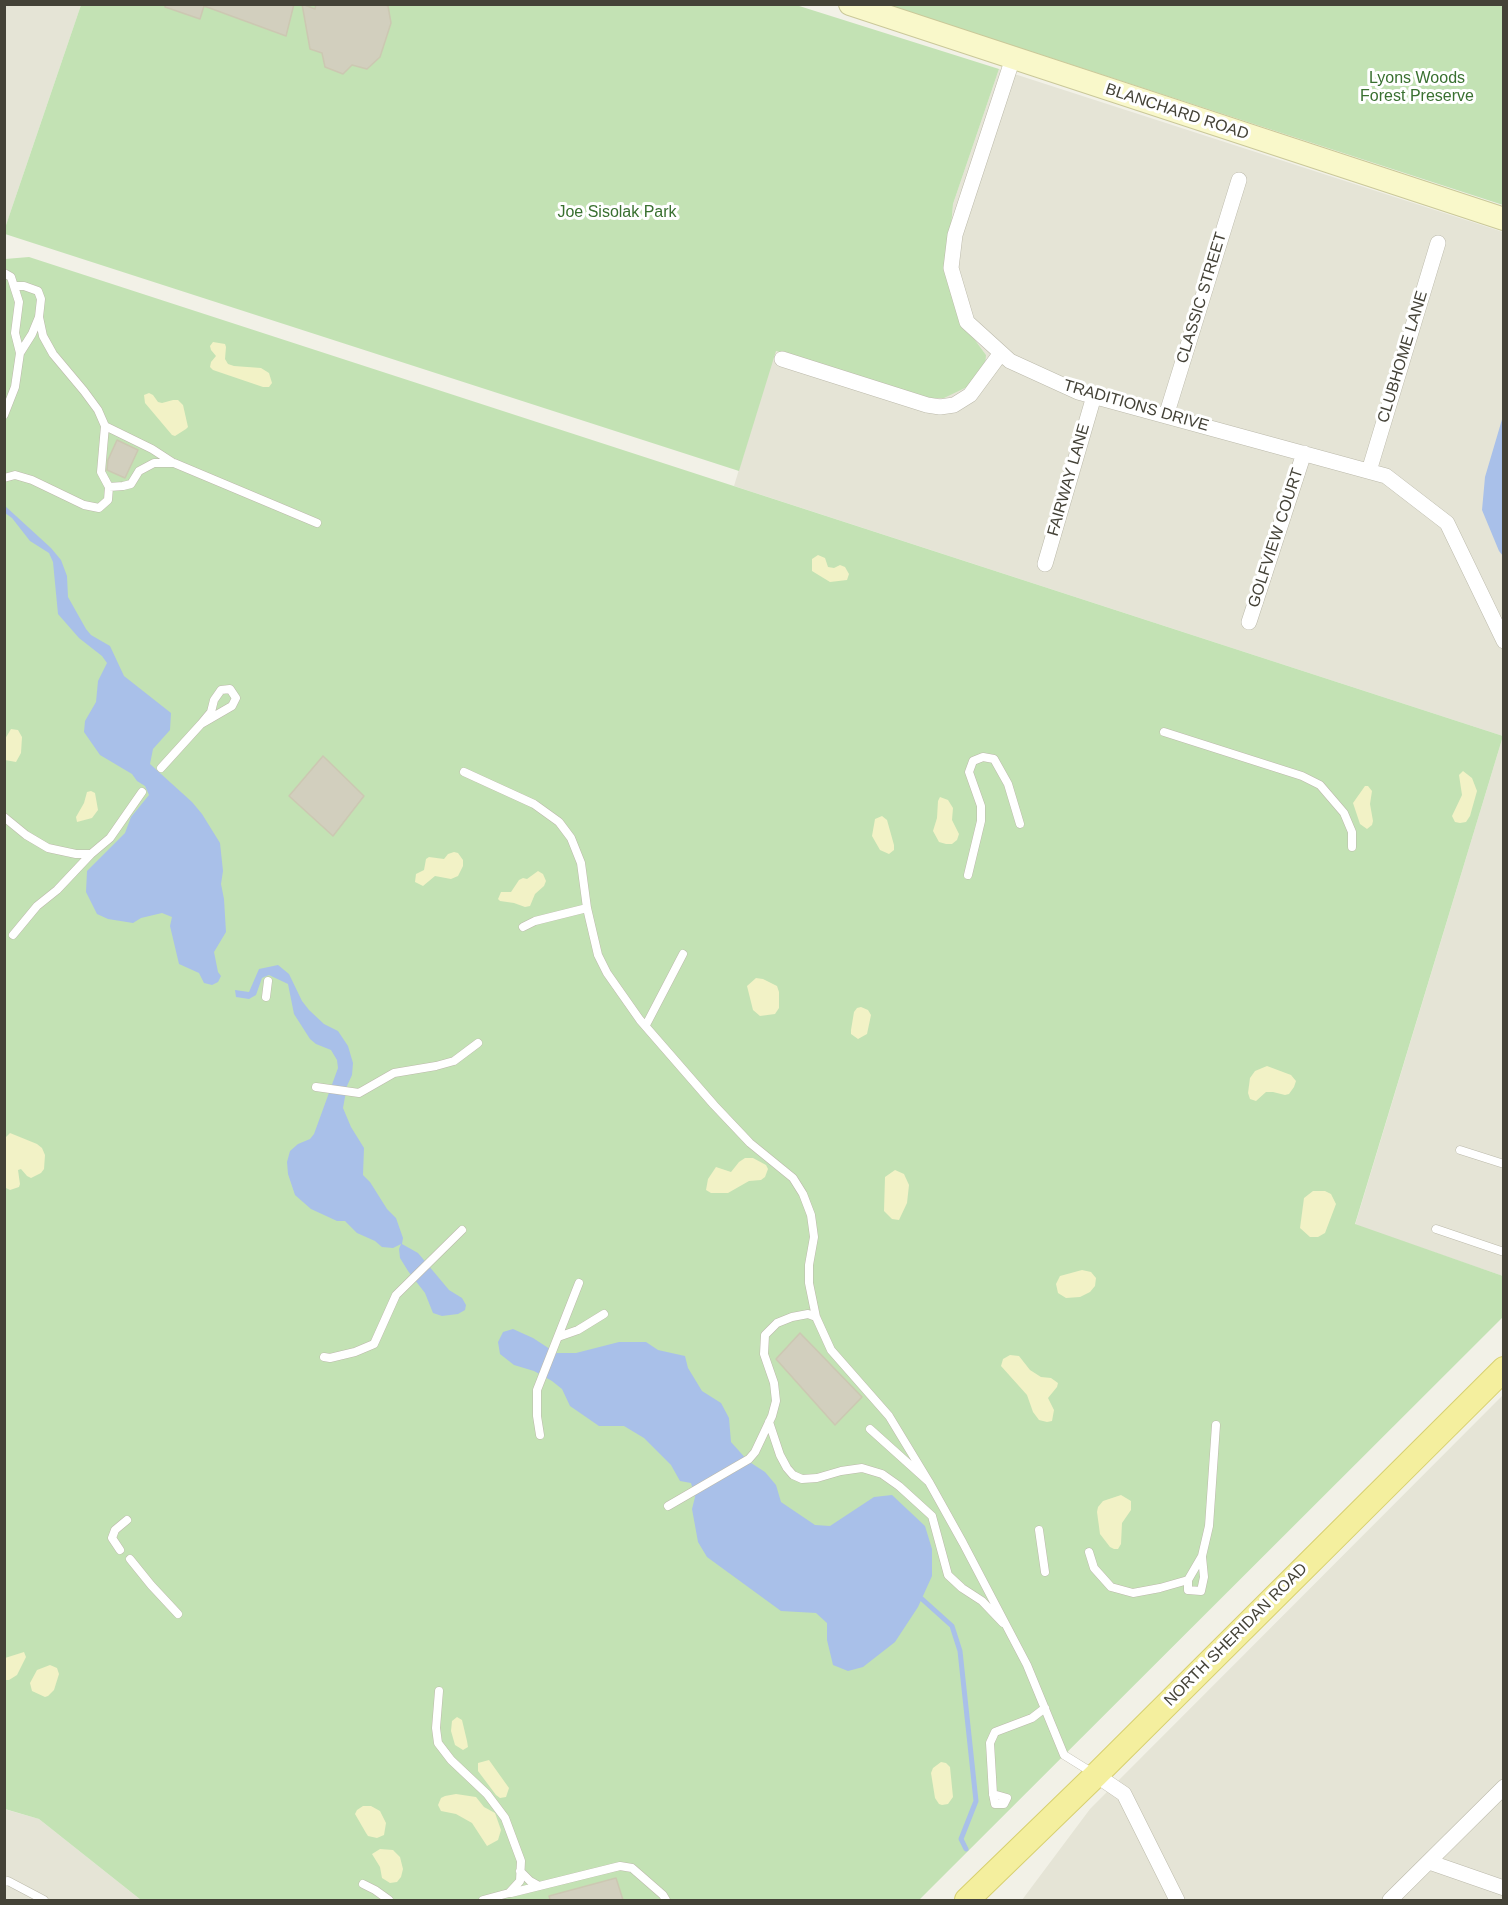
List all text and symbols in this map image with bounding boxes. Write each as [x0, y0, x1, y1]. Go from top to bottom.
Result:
park label: Lyons Woods Forest Preserve [1360, 69, 1474, 107]
street label: BLANCHARD ROAD [1103, 80, 1251, 144]
park label: Joe Sisolak Park [557, 203, 677, 223]
street label: CLASSIC STREET [1173, 230, 1231, 366]
street label: CLUBHOME LANE [1374, 289, 1432, 425]
street label: TRADITIONS DRIVE [1061, 376, 1211, 436]
street label: FAIRWAY LANE [1044, 422, 1094, 538]
street label: GOLFVIEW COURT [1244, 466, 1308, 610]
street label: NORTH SHERIDAN ROAD [1160, 1559, 1312, 1711]

